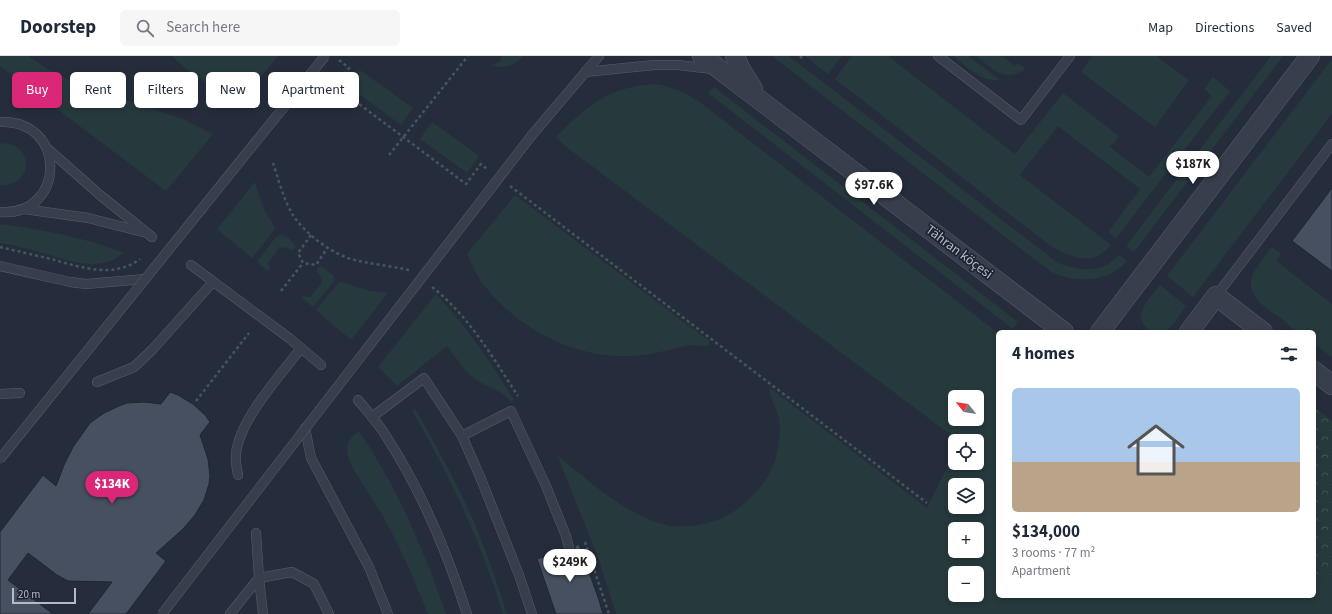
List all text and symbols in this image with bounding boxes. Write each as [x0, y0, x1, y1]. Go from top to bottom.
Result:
search box [120, 10, 400, 46]
text: Doorstep [20, 14, 96, 41]
icon: search [134, 17, 156, 39]
text: Search here [166, 17, 240, 38]
text: Map [1148, 18, 1173, 38]
text: Directions [1195, 18, 1254, 38]
text: Saved [1276, 18, 1312, 38]
chip: Buy [12, 72, 62, 108]
chip: Rent [70, 72, 126, 108]
chip: Filters [134, 72, 198, 108]
chip: New [206, 72, 260, 108]
chip: Apartment [268, 72, 359, 108]
pin: $187K [1165, 151, 1221, 185]
text: $187K [1175, 155, 1211, 173]
pin: $97.6K [841, 172, 907, 206]
text: $97.6K [854, 176, 894, 194]
street label: Tähran köçesi [921, 220, 997, 284]
text: 4 homes [1012, 342, 1074, 366]
icon: filters [1278, 343, 1300, 365]
north arrow [948, 390, 984, 426]
map controls [948, 390, 984, 602]
icon: home [1120, 414, 1192, 486]
button: locate [948, 434, 984, 470]
pin: $134K [84, 471, 140, 505]
text: $134K [94, 475, 130, 493]
button: layers [948, 478, 984, 514]
text: $134,000 [1012, 520, 1080, 544]
button: + [948, 522, 984, 558]
text: 3 rooms · 77 m² [1012, 544, 1095, 562]
pin: $249K [542, 549, 598, 583]
text: $249K [552, 553, 588, 571]
text: Apartment [1012, 562, 1070, 580]
button: − [948, 566, 984, 602]
scale bar [12, 586, 76, 605]
text: 20 m [18, 587, 40, 602]

